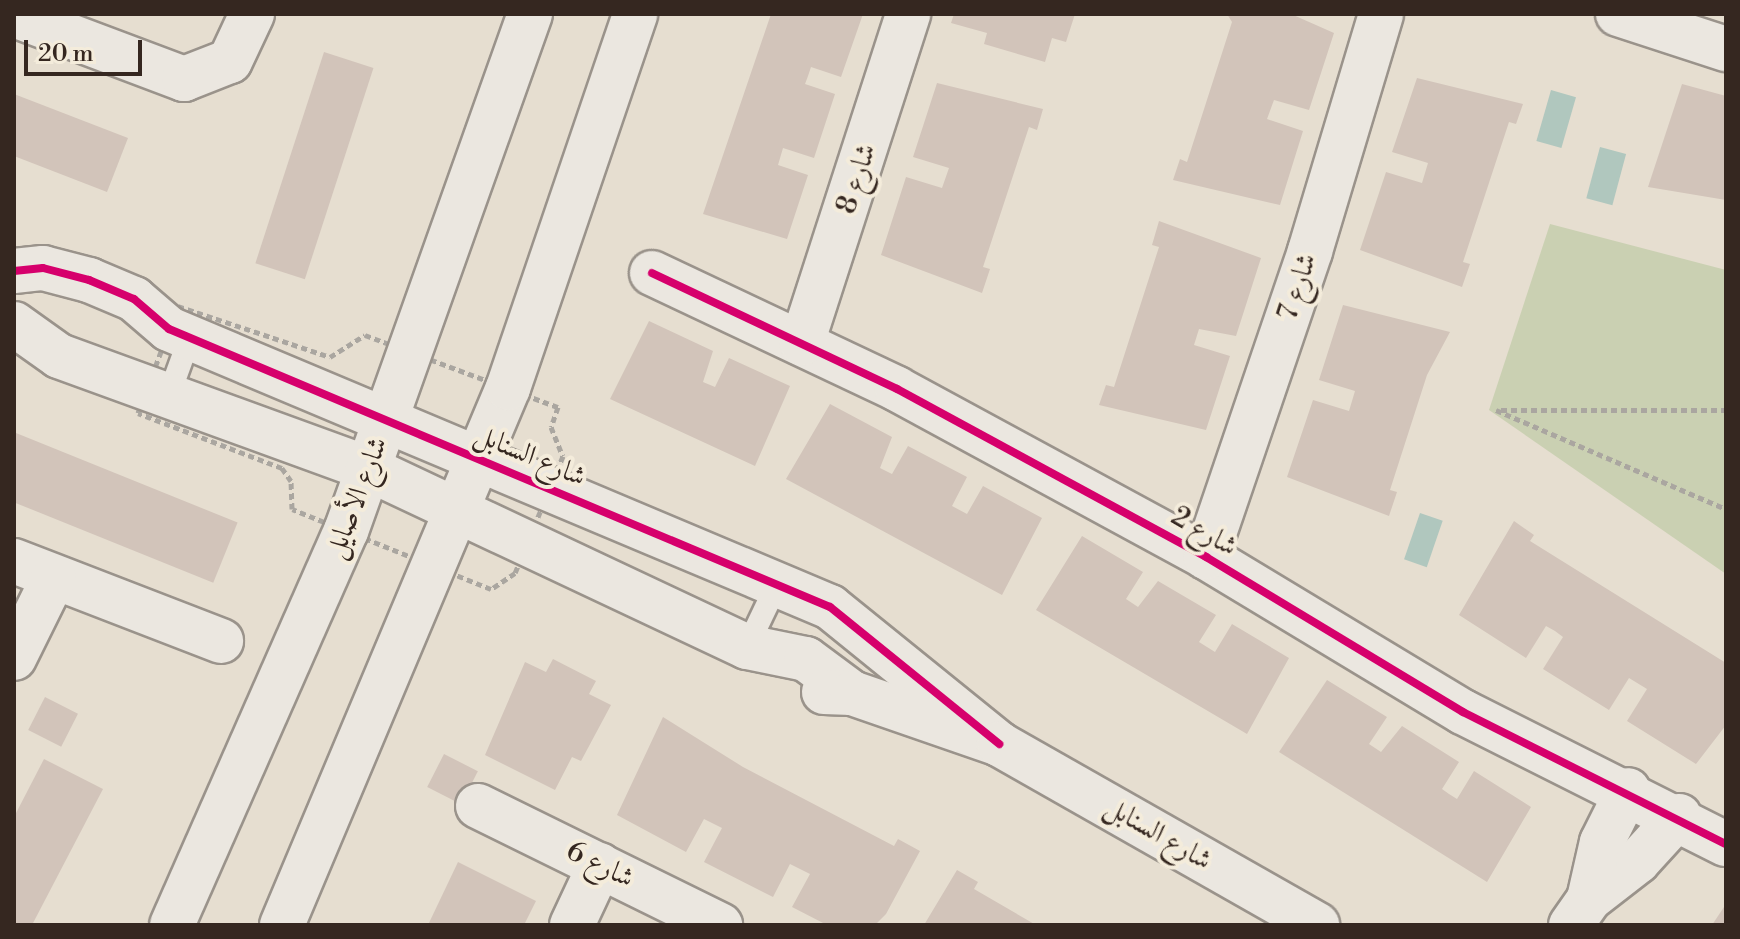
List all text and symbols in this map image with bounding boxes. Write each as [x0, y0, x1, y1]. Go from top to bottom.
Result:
scale bar [28, 24, 146, 74]
text: 20 m [38, 39, 94, 69]
street label: شارع 8 [830, 140, 884, 218]
street label: شارع 7 [1271, 249, 1325, 325]
street label: شارع السنابل [469, 418, 591, 494]
street label: شارع الأصايل [318, 432, 396, 564]
street label: شارع 2 [1165, 500, 1243, 564]
street label: شارع السنابل [1099, 790, 1217, 878]
street label: شارع 6 [561, 834, 639, 896]

